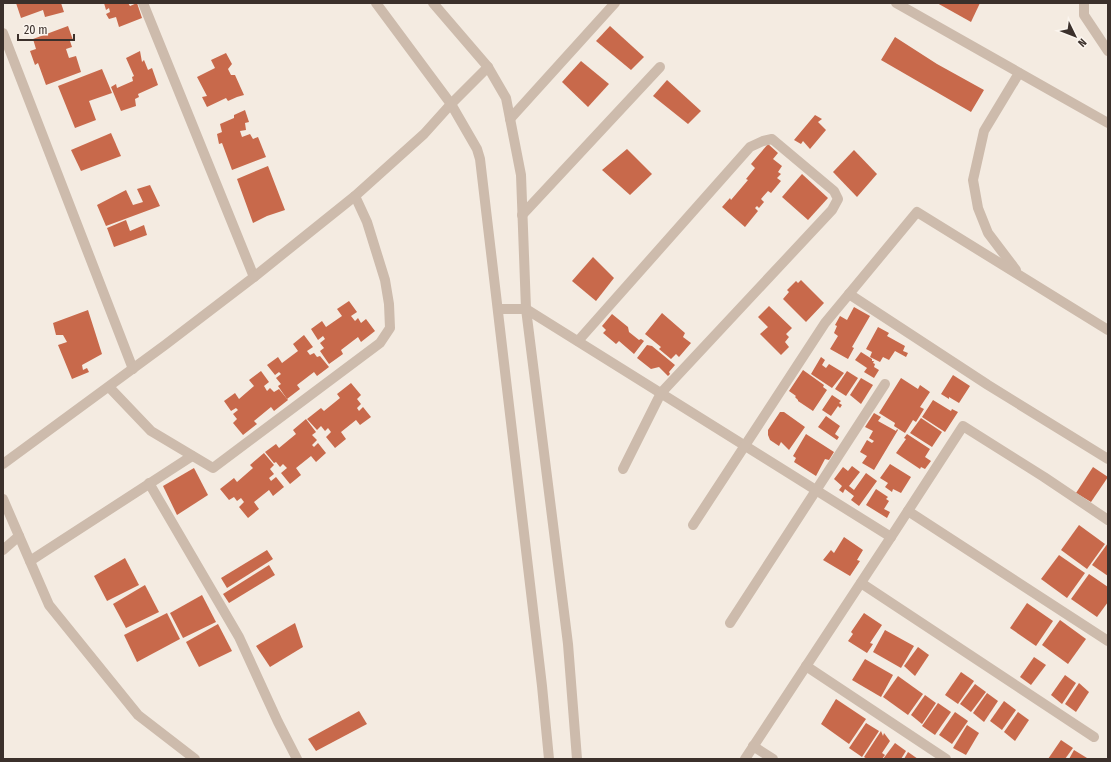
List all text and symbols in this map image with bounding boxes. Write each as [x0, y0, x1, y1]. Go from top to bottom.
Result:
scale bar [18, 16, 74, 42]
north arrow [1055, 16, 1095, 56]
text: 20 m [24, 23, 48, 37]
text: N [1075, 36, 1089, 49]

